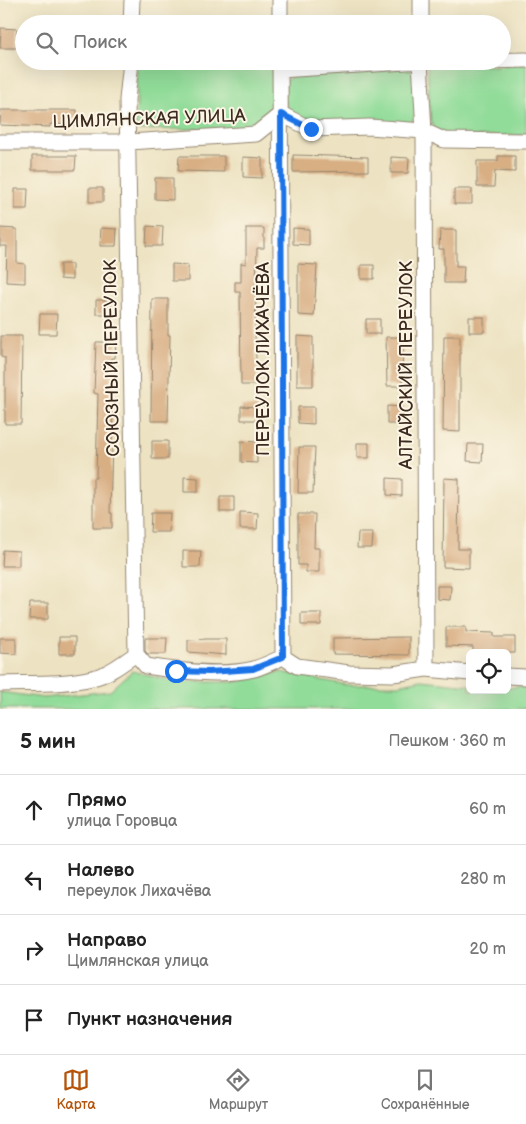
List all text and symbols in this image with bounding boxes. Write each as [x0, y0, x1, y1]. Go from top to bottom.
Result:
search box [15, 15, 511, 70]
icon: search [33, 29, 61, 57]
text: Поиск [73, 31, 127, 54]
street label: ЦИМЛЯНСКАЯ УЛИЦА [52, 105, 246, 133]
route end [300, 118, 323, 141]
street label: СОЮЗНЫЙ ПЕРЕУЛОК [100, 259, 124, 457]
street label: АЛТАЙСКИЙ ПЕРЕУЛОК [396, 260, 417, 470]
street label: ПЕРЕУЛОК ЛИХАЧЁВА [252, 262, 274, 456]
map controls [466, 649, 511, 694]
button: locate [466, 649, 511, 694]
route start [165, 660, 188, 683]
text: 5 мин [20, 729, 76, 754]
text: Пешком · 360 m [389, 732, 506, 751]
text: Прямо [67, 789, 127, 812]
icon: ahead [20, 796, 48, 824]
text: 60 m [469, 800, 506, 819]
text: улица Горовца [67, 812, 177, 831]
text: Налево [67, 859, 134, 882]
icon: left [20, 866, 48, 894]
text: 280 m [460, 870, 506, 889]
text: переулок Лихачёва [67, 882, 211, 901]
text: Направо [67, 929, 147, 952]
icon: right [20, 936, 48, 964]
text: 20 m [470, 940, 506, 959]
text: Цимлянская улица [67, 952, 209, 971]
icon: arrive [20, 1006, 48, 1034]
text: Пункт назначения [67, 1008, 232, 1031]
tab: Карта [56, 1066, 96, 1113]
tab: Маршрут [209, 1066, 268, 1113]
tab: Сохранённые [381, 1066, 470, 1113]

